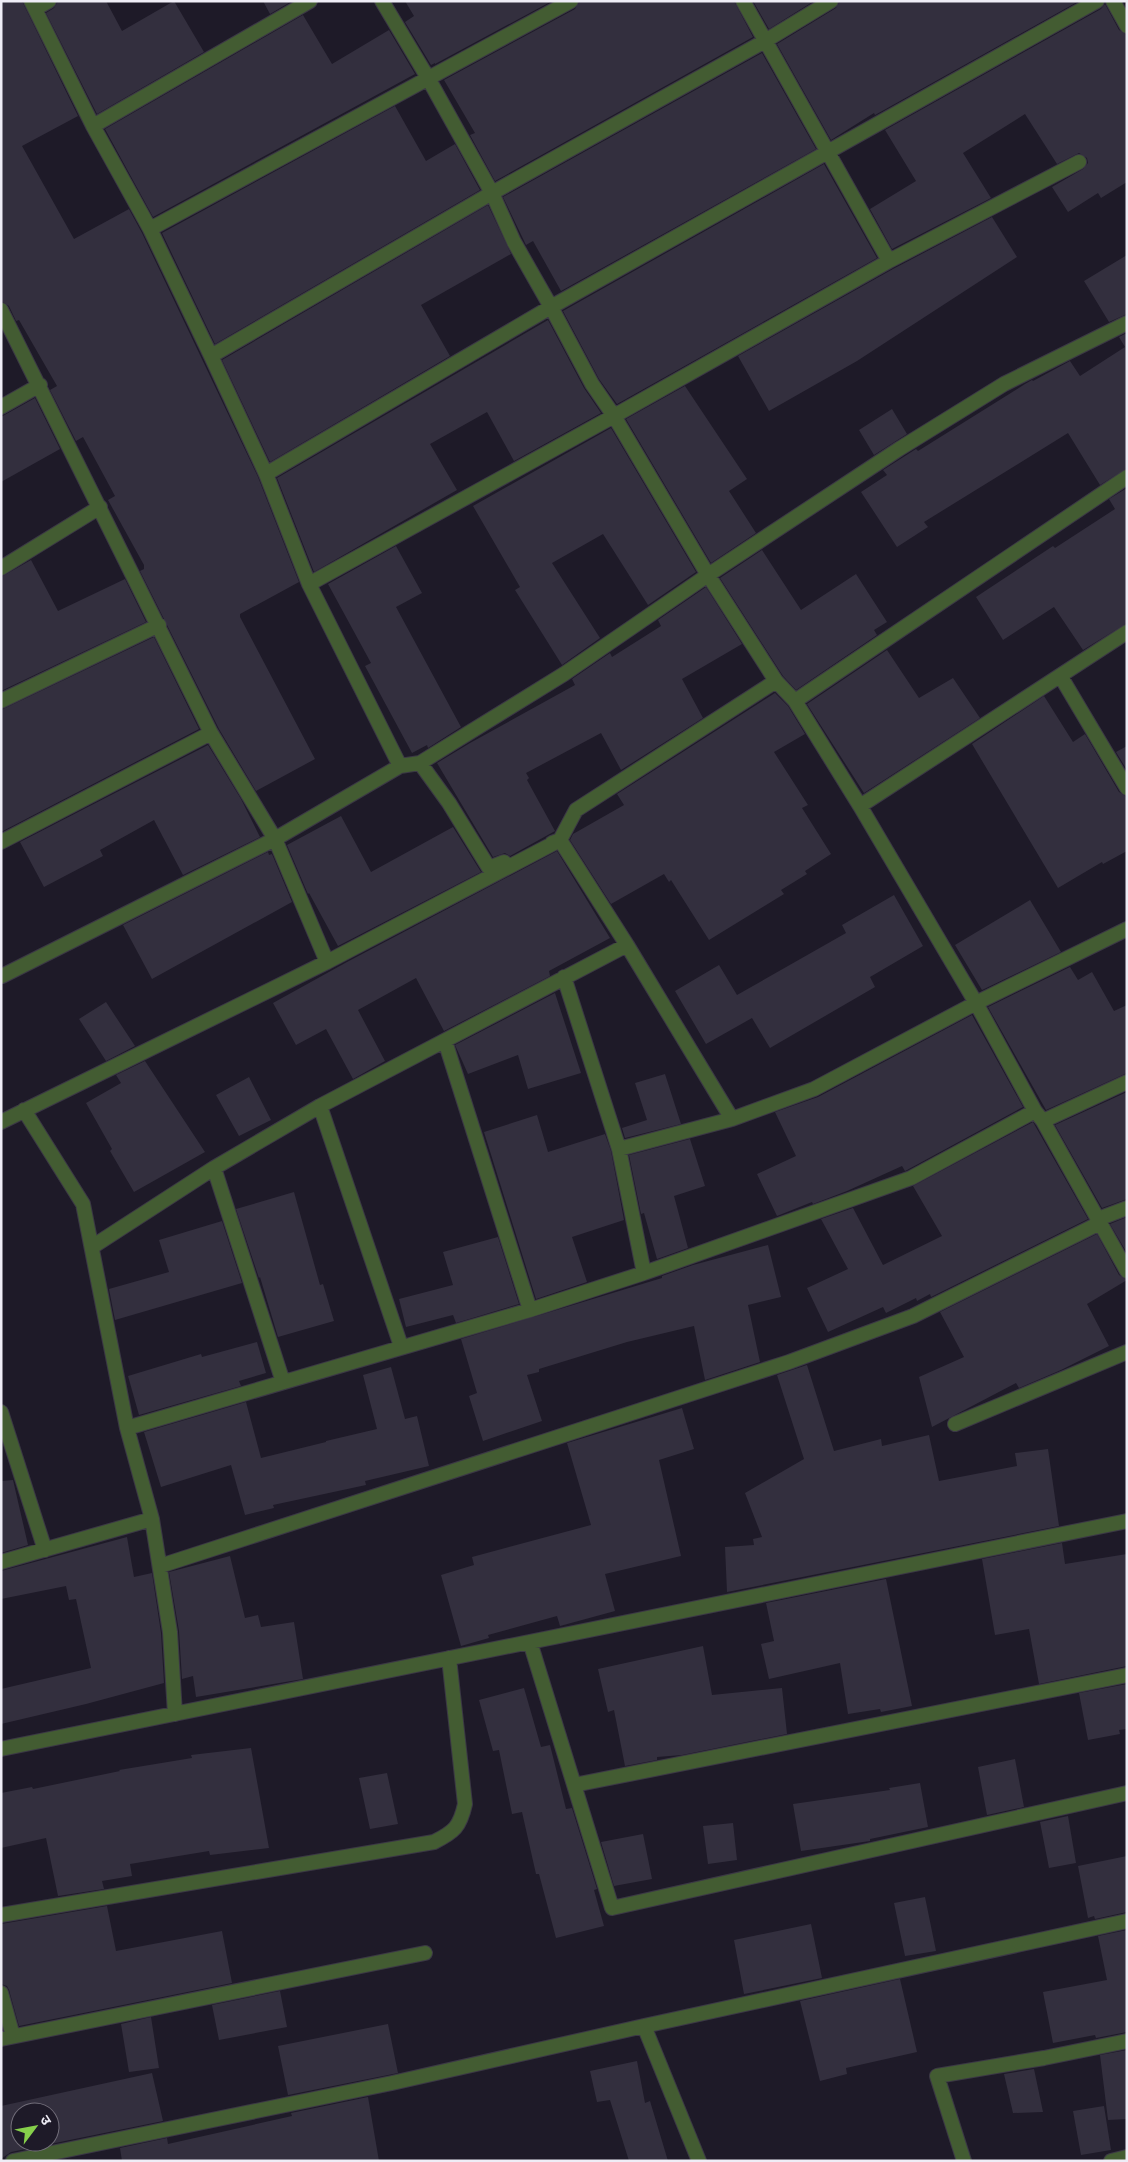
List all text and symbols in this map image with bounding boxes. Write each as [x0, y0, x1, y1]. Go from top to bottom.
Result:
north arrow [10, 2102, 60, 2152]
text: उ [37, 2112, 55, 2129]

